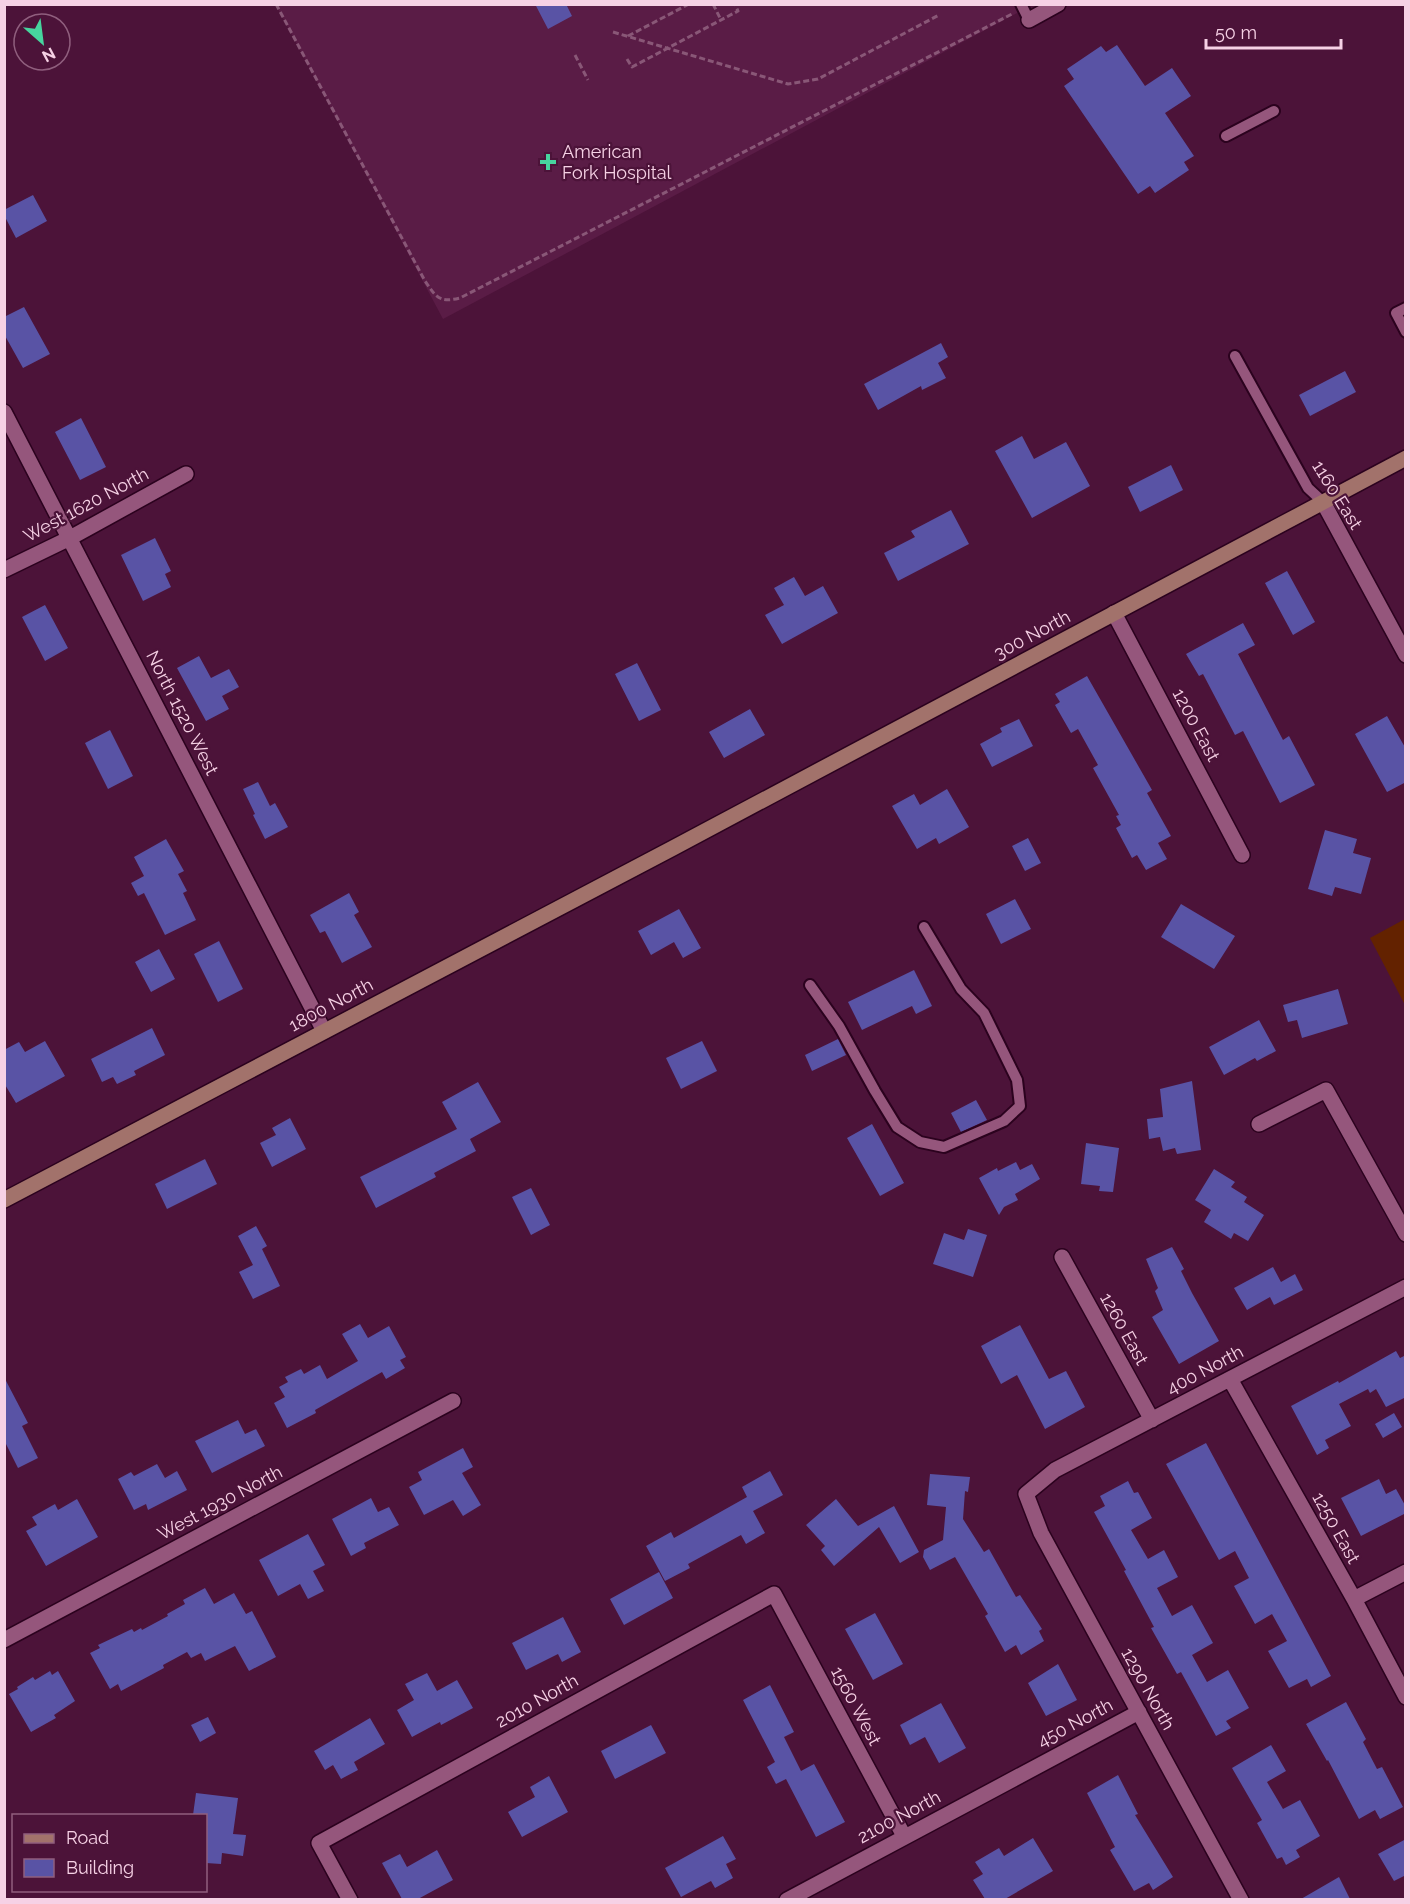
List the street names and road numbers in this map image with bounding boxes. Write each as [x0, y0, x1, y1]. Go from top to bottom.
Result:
street label: 1160 East [1308, 456, 1367, 533]
street label: West 1620 North [20, 463, 152, 546]
street label: 300 North [990, 606, 1074, 663]
street label: North 1520 West [142, 647, 223, 778]
street label: 1200 East [1169, 685, 1224, 765]
street label: 1800 North [285, 974, 376, 1035]
street label: 1260 East [1096, 1289, 1153, 1368]
street label: 400 North [1163, 1341, 1247, 1398]
street label: West 1930 North [154, 1461, 286, 1544]
street label: 1250 East [1308, 1489, 1365, 1567]
street label: 1290 North [1117, 1644, 1180, 1733]
street label: 1560 West [827, 1663, 886, 1749]
street label: 2010 North [492, 1669, 582, 1732]
street label: 450 North [1033, 1694, 1116, 1751]
street label: 2100 North [854, 1786, 944, 1847]

